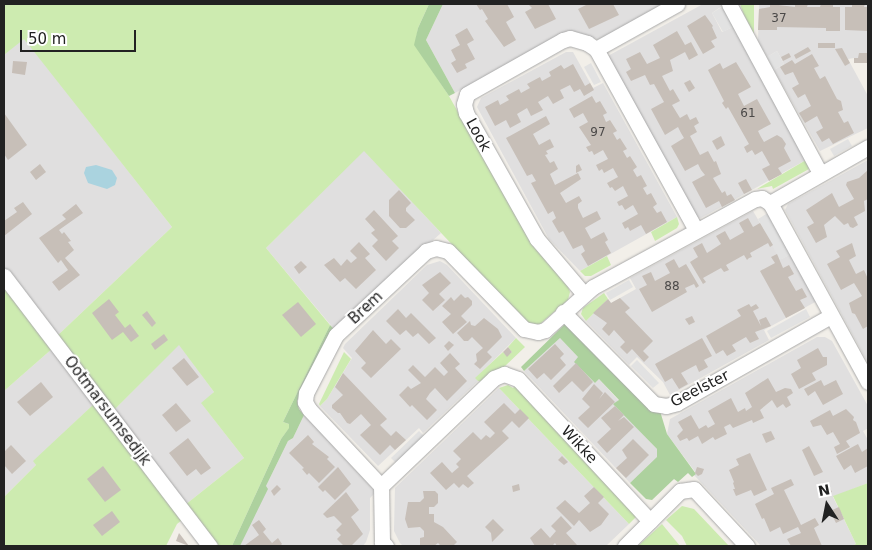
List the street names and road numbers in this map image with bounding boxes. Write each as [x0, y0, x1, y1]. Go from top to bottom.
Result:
street label: Look [462, 115, 494, 155]
street label: Brem [345, 288, 387, 328]
street label: Ootmarsumsedijk [60, 353, 154, 469]
street label: Geelster [668, 367, 732, 411]
street label: Wikke [557, 423, 601, 467]

